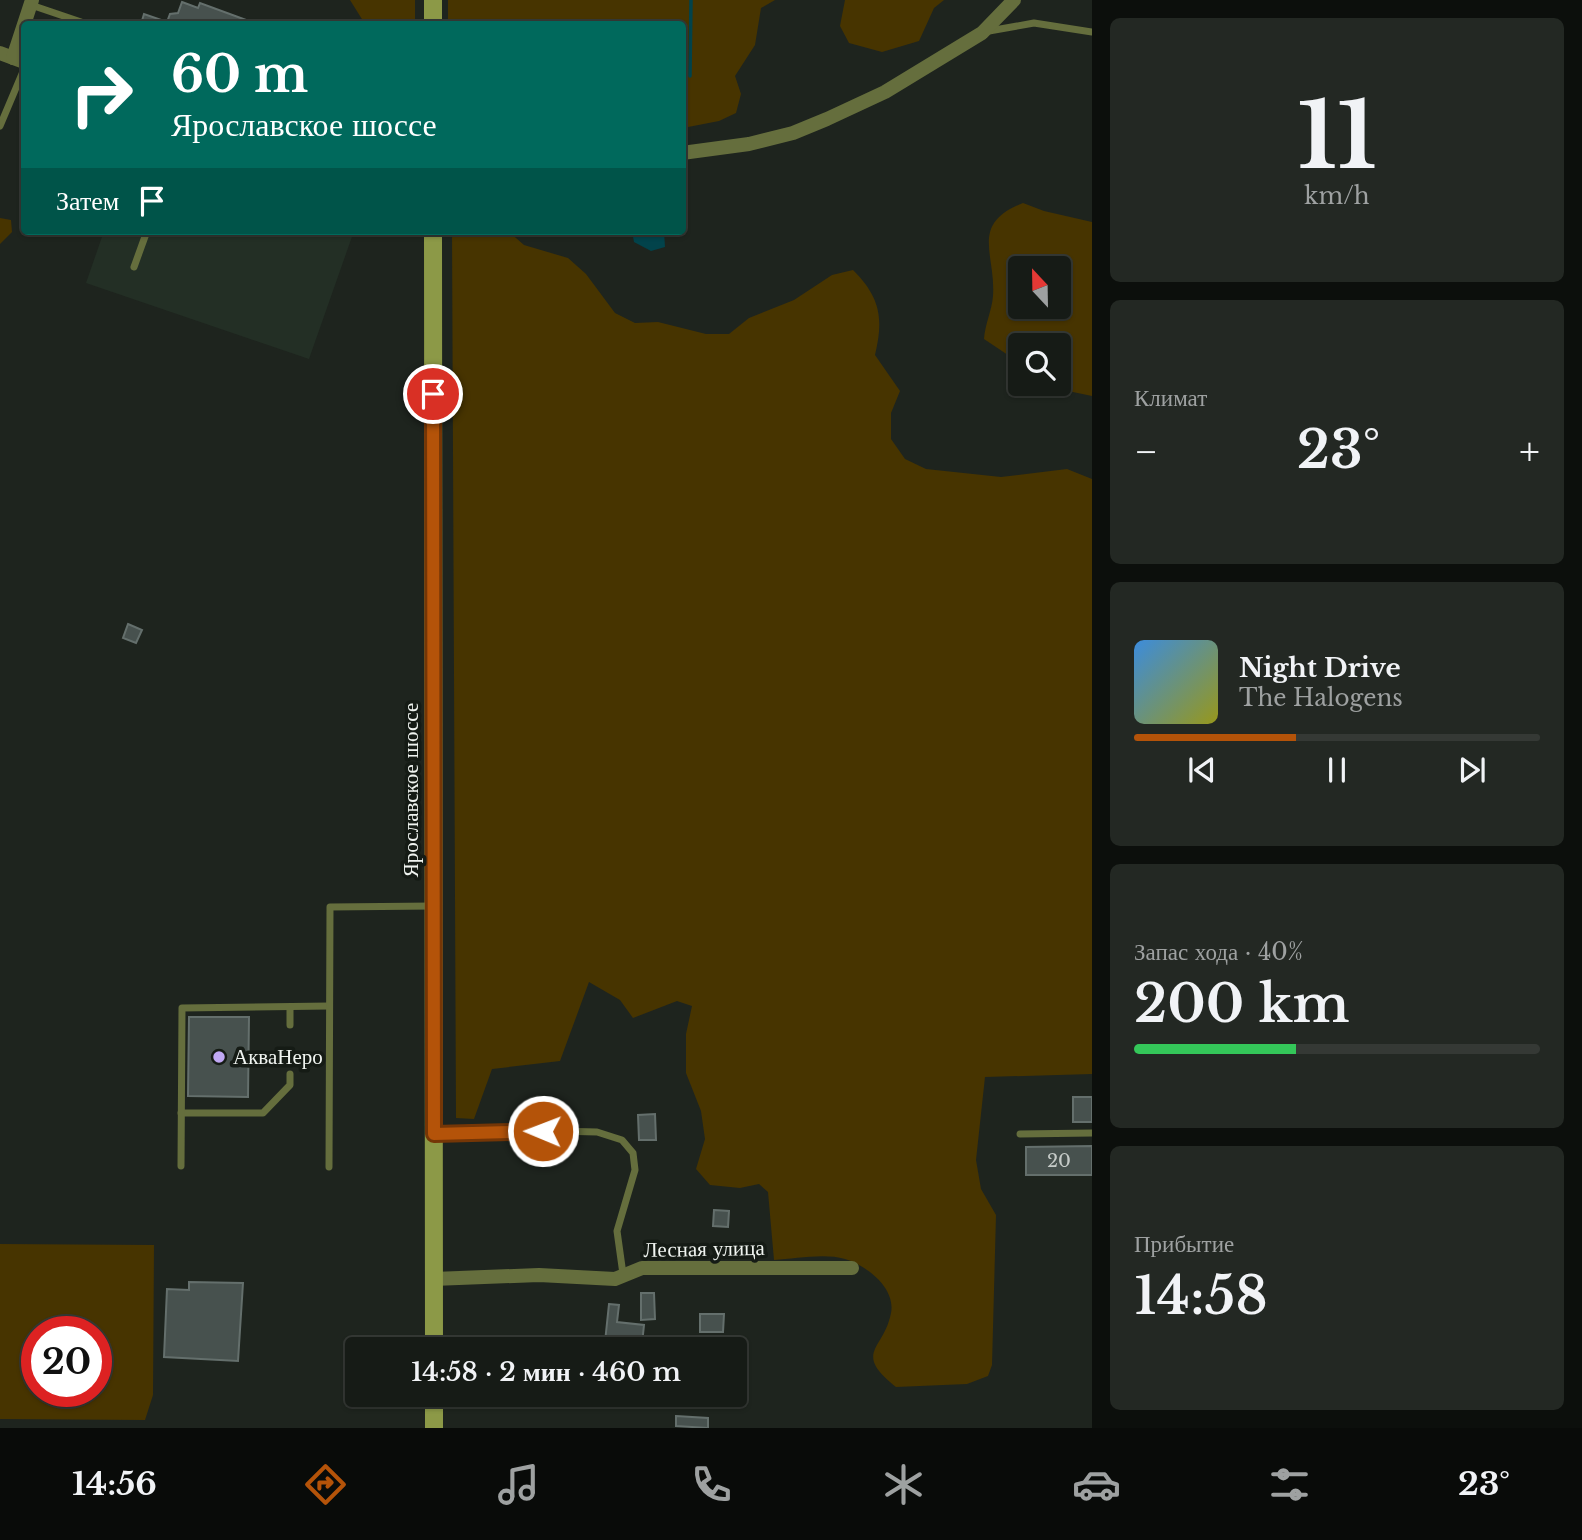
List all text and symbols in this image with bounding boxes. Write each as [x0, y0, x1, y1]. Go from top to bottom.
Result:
text: 60 m [171, 44, 308, 105]
icon: right [56, 49, 147, 140]
text: 11 [1297, 80, 1377, 193]
text: Ярославское шоссе [171, 105, 437, 145]
icon: arrive [133, 182, 171, 220]
text: km/h [1304, 182, 1370, 210]
text: Затем [56, 185, 119, 217]
north arrow [1008, 256, 1071, 318]
map controls [1008, 256, 1071, 396]
button: search [1008, 333, 1071, 396]
pin [403, 364, 463, 424]
icon: arrive [414, 375, 452, 413]
text: Климат [1134, 384, 1207, 412]
text: 23° [1297, 418, 1380, 482]
text: − [1134, 428, 1158, 475]
text: + [1519, 428, 1540, 475]
text: Night Drive [1239, 652, 1401, 684]
text: The Halogens [1239, 684, 1403, 712]
street label: Ярославское шоссе [398, 703, 424, 877]
icon: previous [1183, 751, 1221, 789]
icon: pause [1318, 751, 1356, 789]
icon: next [1453, 751, 1491, 789]
text: Запас хода · 40% [1134, 938, 1303, 966]
text: 200 km [1134, 972, 1349, 1036]
place label: АкваНеро [233, 1044, 323, 1070]
marker: АкваНеро [211, 1049, 227, 1065]
position arrow [506, 1094, 580, 1168]
house number: 20 [1047, 1150, 1071, 1172]
text: Прибытие [1134, 1230, 1234, 1258]
street label: Лесная улица [643, 1235, 766, 1263]
text: 14:58 [1134, 1264, 1268, 1328]
speed limit sign: 20 [21, 1316, 112, 1407]
text: 14:58 · 2 мин · 460 m [411, 1356, 681, 1388]
icon: directions [301, 1460, 350, 1509]
icon: music [494, 1460, 543, 1509]
icon: phone [687, 1460, 736, 1509]
icon: climate [879, 1460, 928, 1509]
icon: car [1072, 1460, 1121, 1509]
icon: filters [1265, 1460, 1314, 1509]
text: 14:56 [72, 1464, 157, 1504]
text: 23° [1458, 1464, 1510, 1504]

